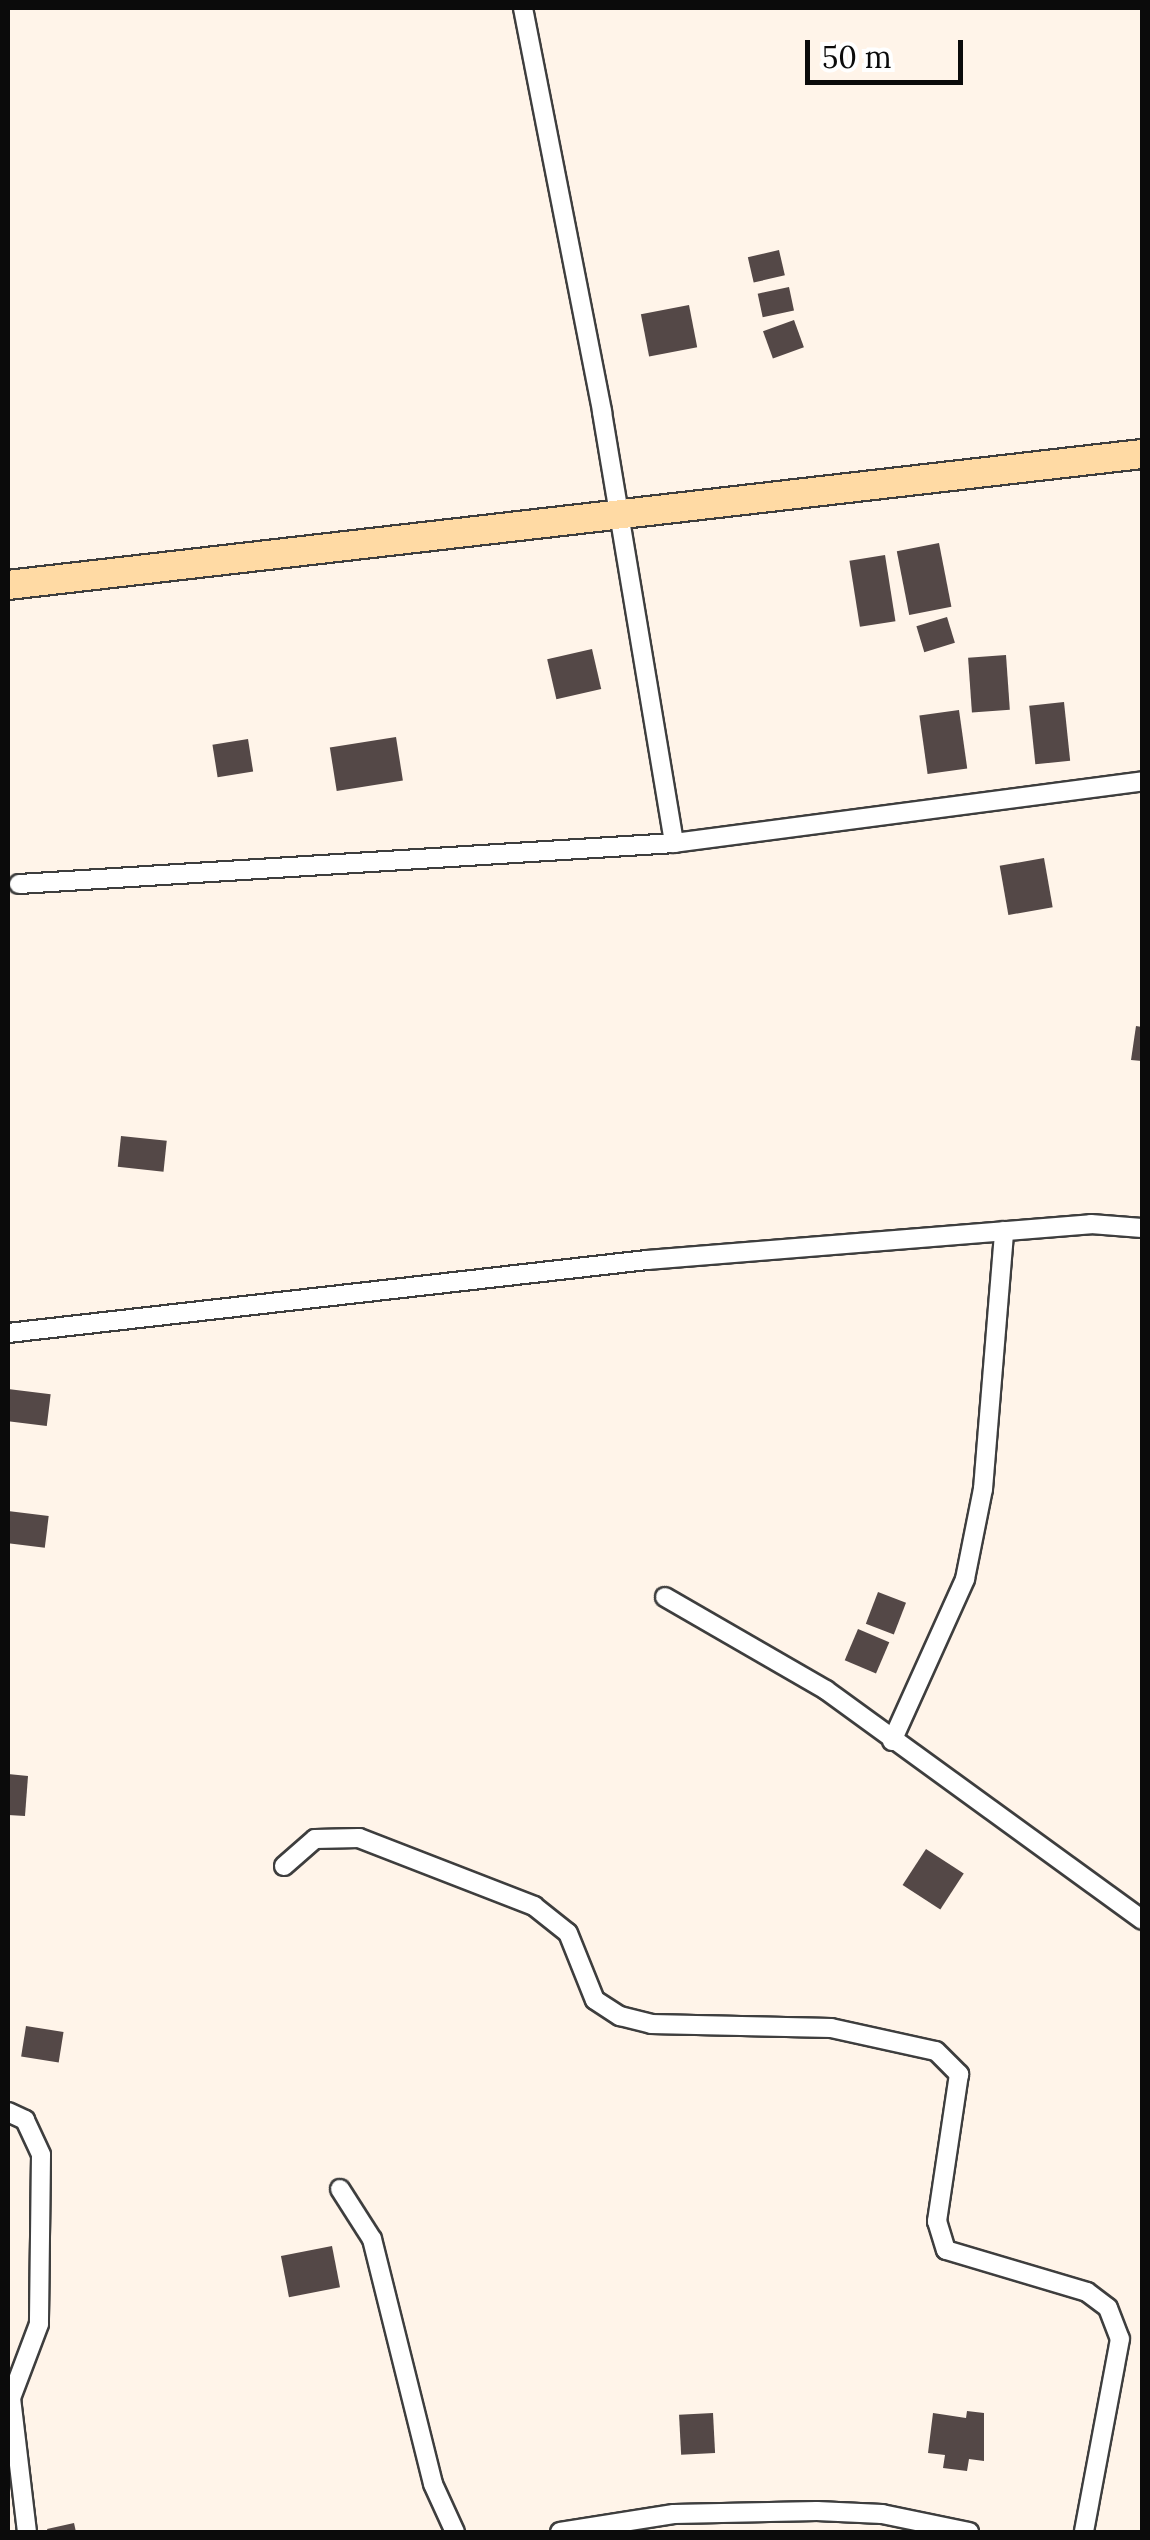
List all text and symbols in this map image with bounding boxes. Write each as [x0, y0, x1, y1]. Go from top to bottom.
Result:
scale bar [810, 20, 968, 82]
text: 50 m [822, 38, 892, 76]

